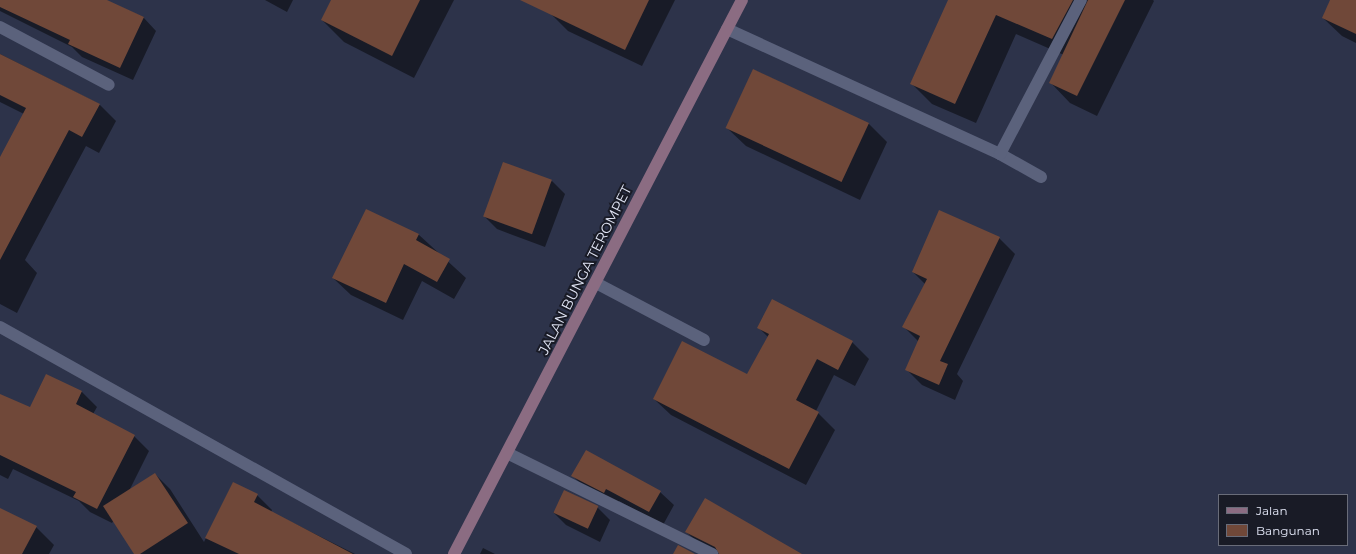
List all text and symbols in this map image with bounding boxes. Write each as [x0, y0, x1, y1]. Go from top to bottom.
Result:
street label: JALAN BUNGA TEROMPET [535, 183, 635, 357]
legend [1218, 494, 1348, 546]
text: Jalan [1256, 503, 1288, 518]
text: Bangunan [1256, 523, 1320, 538]

